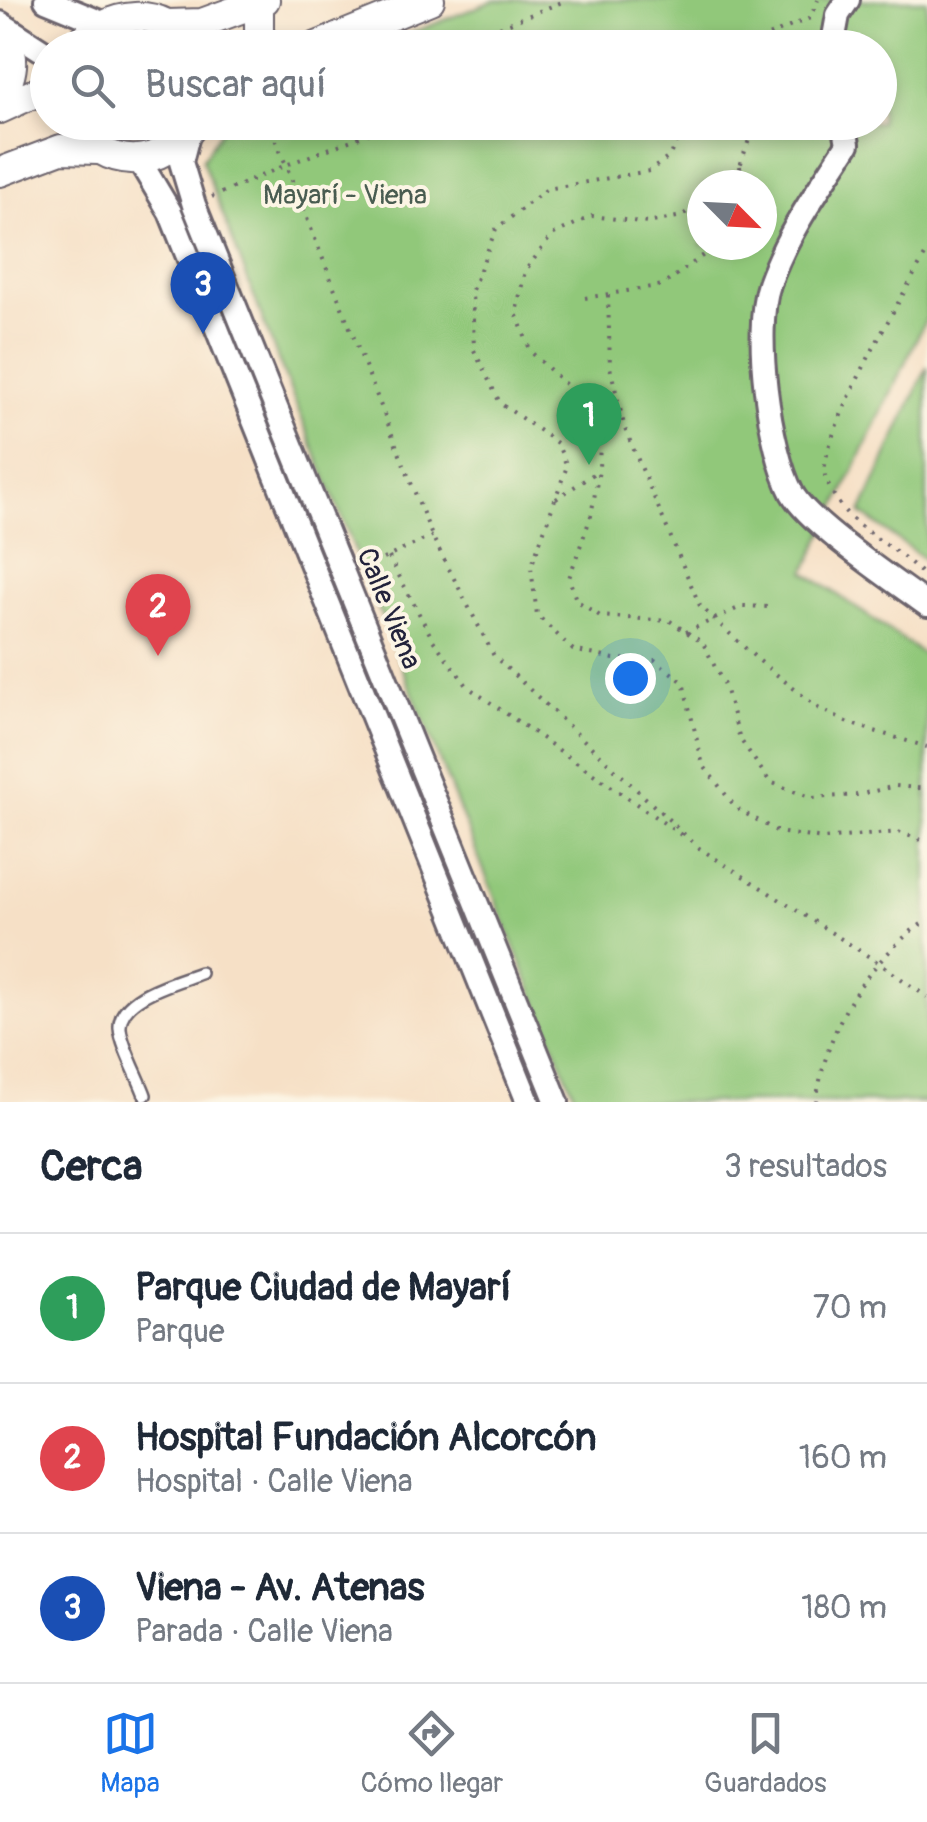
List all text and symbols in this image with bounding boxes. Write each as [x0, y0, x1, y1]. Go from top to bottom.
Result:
search box [30, 30, 897, 140]
icon: search [65, 58, 120, 113]
text: Buscar aquí [145, 61, 327, 109]
north arrow [687, 170, 777, 260]
park label: Mayarí - Viena [263, 178, 427, 213]
pin: 3 [170, 252, 236, 334]
pin: 1 [556, 382, 622, 465]
street label: Calle Viena [349, 543, 429, 674]
pin: 2 [126, 574, 190, 656]
your location [605, 653, 656, 704]
text: Cerca [40, 1141, 142, 1193]
text: 3 resultados [724, 1147, 887, 1187]
text: Parque Ciudad de Mayarí [135, 1264, 511, 1312]
text: 1 [66, 1288, 79, 1328]
text: 70 m [813, 1288, 887, 1328]
text: Parque [135, 1312, 225, 1352]
text: Hospital Fundación Alcorcón [135, 1414, 596, 1462]
text: 2 [64, 1438, 81, 1478]
text: 160 m [799, 1438, 887, 1478]
text: Hospital · Calle Viena [135, 1462, 413, 1502]
text: Viena - Av. Atenas [135, 1564, 425, 1612]
text: 3 [64, 1588, 81, 1628]
text: 180 m [801, 1588, 887, 1628]
text: Parada · Calle Viena [135, 1612, 393, 1652]
tab: Mapa [100, 1706, 160, 1801]
tab: Cómo llegar [361, 1706, 503, 1801]
tab: Guardados [704, 1706, 827, 1801]

